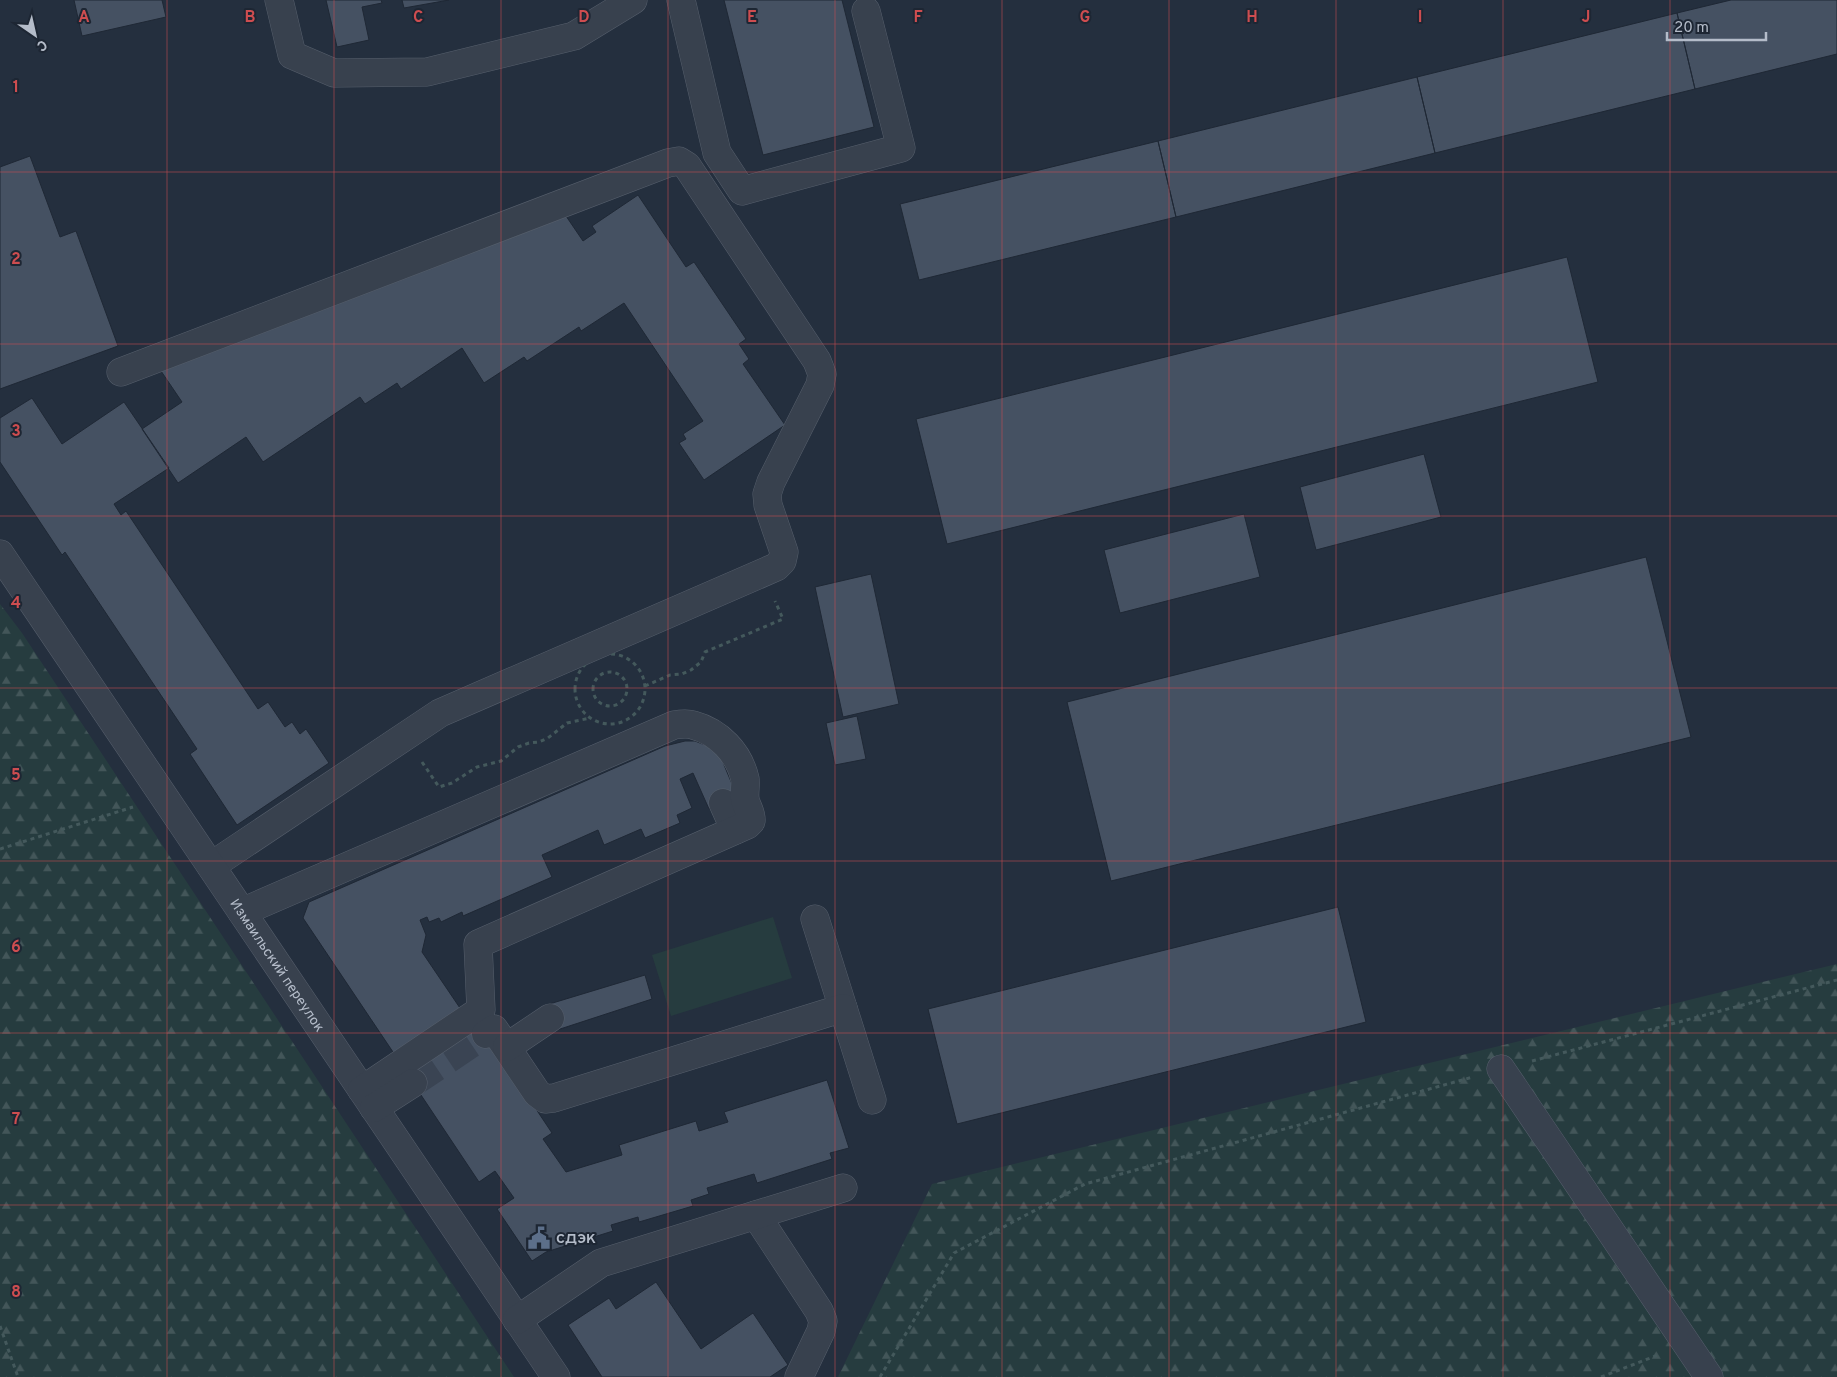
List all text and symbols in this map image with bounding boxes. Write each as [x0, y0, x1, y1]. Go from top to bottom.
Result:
text: A [78, 8, 90, 28]
text: B [244, 8, 256, 28]
text: C [413, 8, 423, 28]
text: D [578, 8, 590, 28]
text: E [747, 8, 757, 28]
text: F [913, 8, 923, 28]
text: G [1080, 8, 1090, 28]
text: H [1246, 8, 1258, 28]
text: I [1418, 8, 1422, 28]
text: J [1582, 8, 1590, 28]
north arrow [10, 10, 60, 60]
scale bar [1667, 10, 1766, 42]
text: 20 m [1674, 19, 1709, 38]
text: С [33, 35, 50, 54]
text: 1 [13, 78, 19, 98]
text: 2 [11, 250, 21, 270]
text: 3 [11, 422, 21, 442]
text: 4 [11, 594, 21, 614]
text: 5 [11, 766, 21, 786]
street label: Измаильский переулок [225, 896, 327, 1036]
text: 6 [11, 938, 21, 958]
text: 7 [12, 1110, 20, 1130]
public building icon: СДЭК [526, 1225, 552, 1251]
place label: СДЭК [556, 1231, 596, 1248]
text: 8 [11, 1283, 21, 1303]

